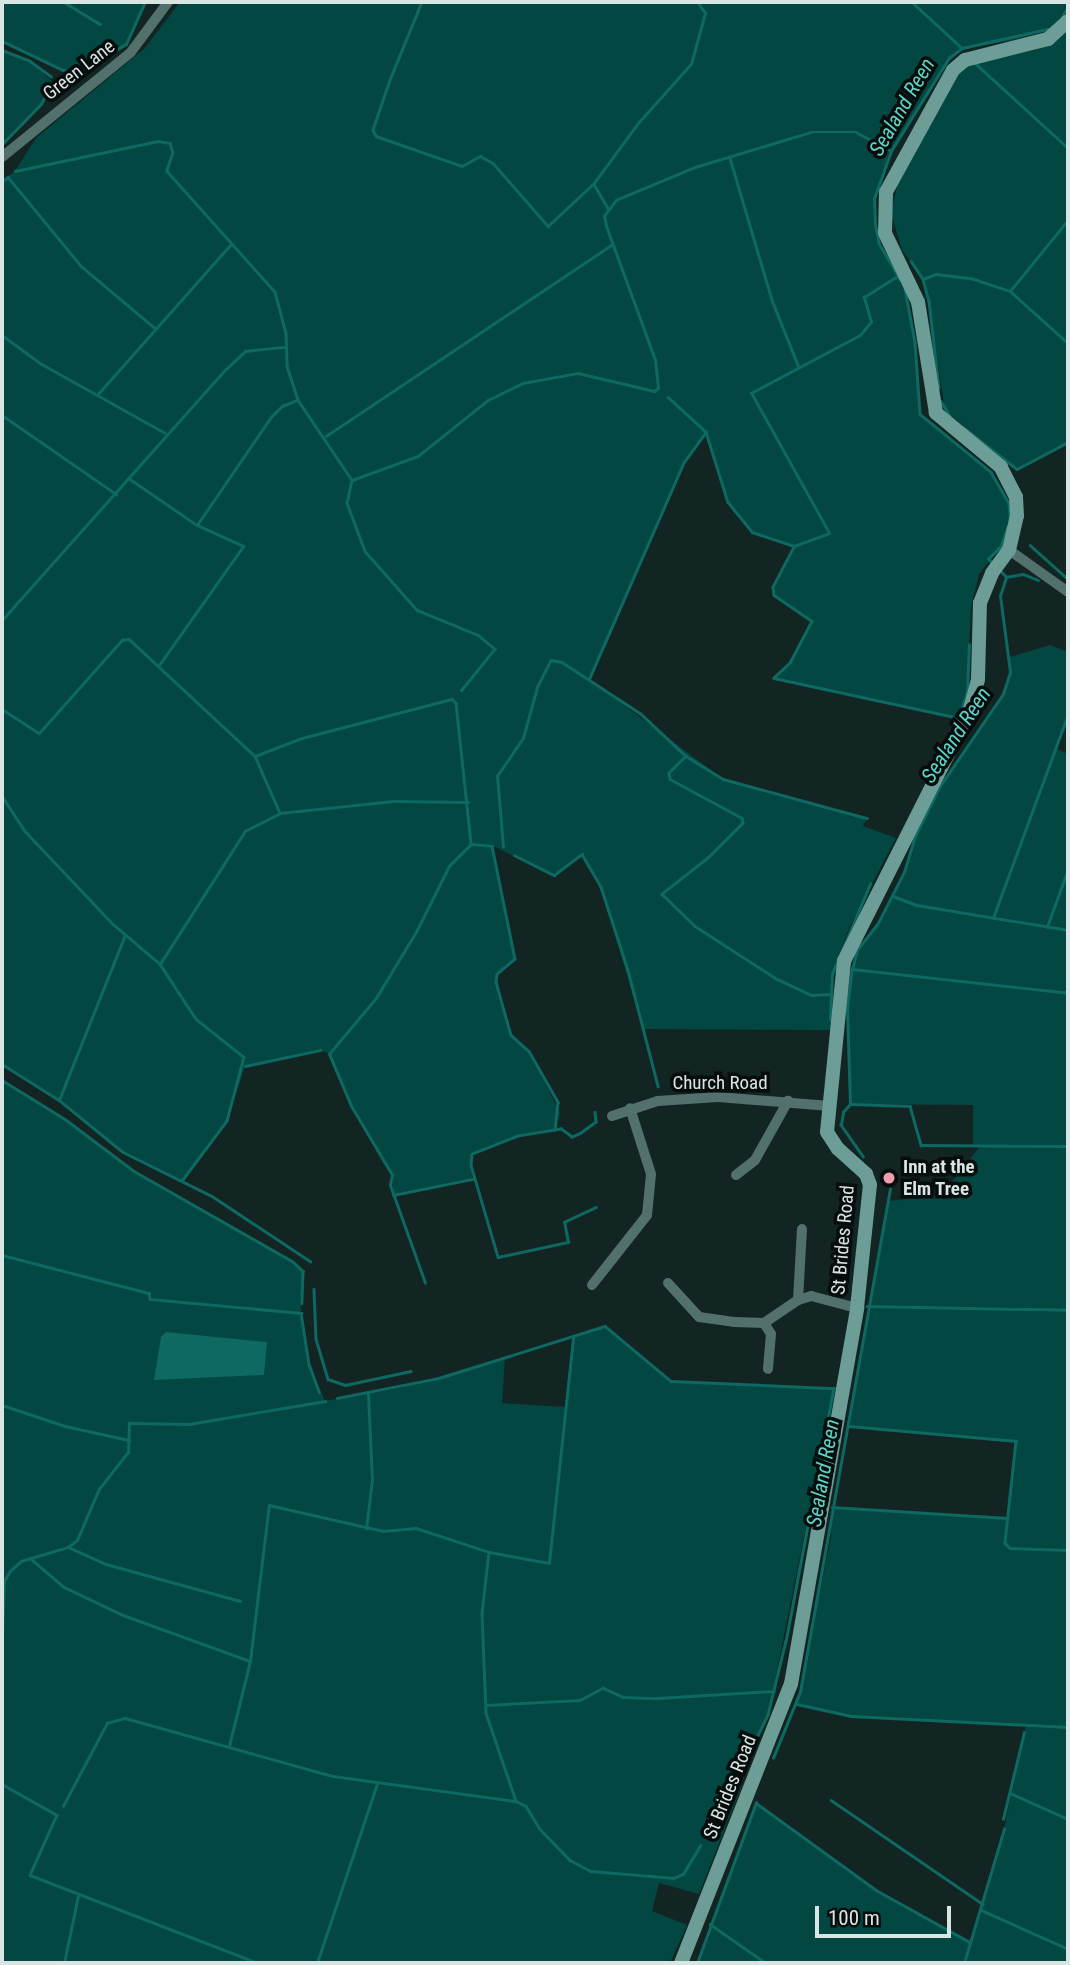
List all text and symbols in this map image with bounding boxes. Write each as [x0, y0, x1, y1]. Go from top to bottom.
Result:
street label: Green Lane [39, 35, 119, 105]
water label: Sealand Reen [864, 54, 940, 160]
water label: Sealand Reen [916, 683, 996, 787]
street label: Church Road [672, 1072, 768, 1094]
place label: Inn at the Elm Tree [903, 1156, 975, 1200]
marker: Inn at the Elm Tree [881, 1170, 897, 1186]
street label: St Brides Road [827, 1184, 859, 1296]
water label: Sealand Reen [801, 1417, 845, 1529]
street label: St Brides Road [699, 1732, 761, 1842]
scale bar [818, 1892, 954, 1936]
text: 100 m [828, 1906, 880, 1930]

